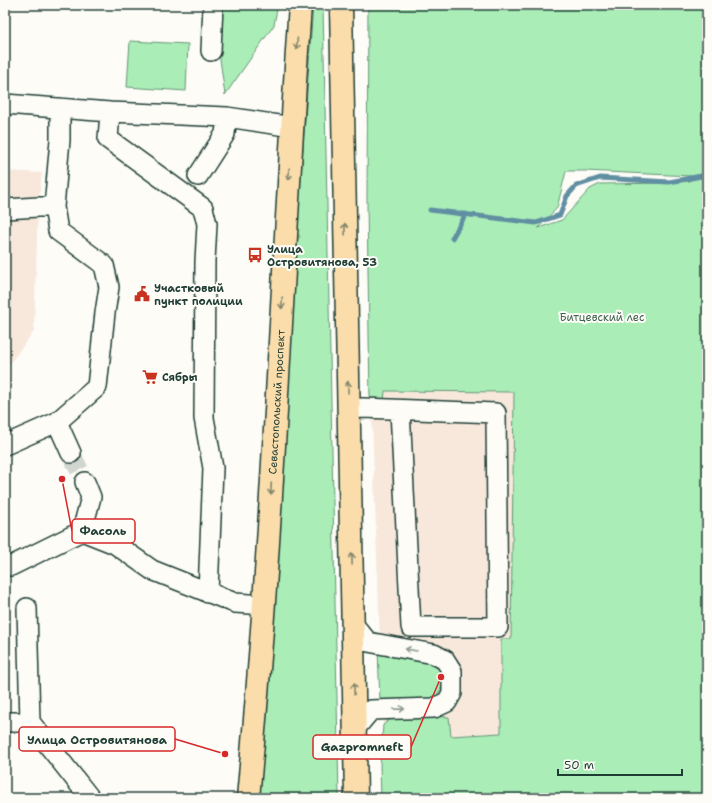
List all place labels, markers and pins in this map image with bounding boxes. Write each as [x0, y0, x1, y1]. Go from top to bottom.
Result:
place label: Улица Островитянова, 53 [267, 242, 377, 270]
bus stop icon: Улица Островитянова, 53 [246, 246, 264, 264]
place label: Участковый пункт полиции [154, 281, 243, 309]
public building icon: Участковый пункт полиции [133, 285, 151, 303]
supermarket icon: Сябры [141, 368, 159, 386]
place label: Сябры [162, 370, 198, 385]
callout: Фасоль [72, 519, 135, 543]
callout: Улица Островитянова [19, 727, 175, 751]
callout: Gazpromneft [313, 735, 411, 759]

